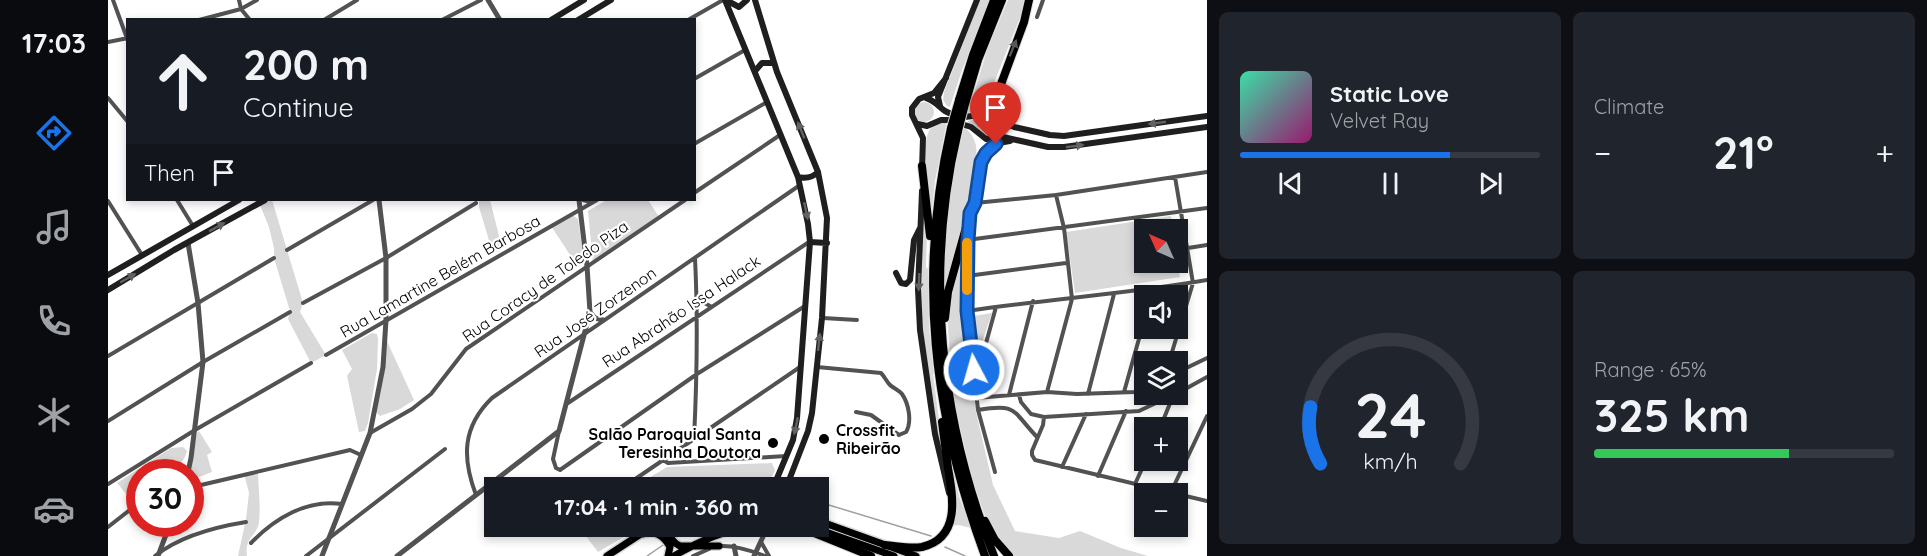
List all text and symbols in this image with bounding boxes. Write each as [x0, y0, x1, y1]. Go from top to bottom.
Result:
text: 17:03 [22, 26, 86, 60]
text: 200 m [243, 38, 369, 91]
one-way arrow [1008, 38, 1018, 56]
icon: ahead [144, 42, 222, 120]
text: Static Love [1330, 80, 1449, 108]
pin [970, 82, 1021, 144]
text: Continue [243, 90, 354, 124]
icon: arrive [979, 91, 1012, 124]
text: Climate [1594, 94, 1664, 119]
text: Velvet Ray [1330, 108, 1429, 133]
icon: directions [33, 112, 75, 154]
one-way arrow [1147, 118, 1166, 127]
one-way arrow [796, 121, 805, 139]
text: 21° [1713, 124, 1774, 180]
text: − [1594, 132, 1611, 173]
text: + [1875, 132, 1894, 173]
one-way arrow [1065, 141, 1084, 151]
icon: arrive [207, 156, 240, 189]
text: Then [144, 159, 195, 187]
icon: previous [1274, 167, 1307, 200]
icon: pause [1374, 167, 1407, 200]
icon: next [1474, 167, 1507, 200]
one-way arrow [801, 202, 811, 220]
icon: music [33, 206, 75, 248]
street label: Rua Lamartine Belém Barbosa [336, 210, 544, 342]
street label: Rua Coracy de Toledo Piza [458, 216, 632, 346]
north arrow [1134, 219, 1188, 273]
map controls [1134, 219, 1188, 537]
one-way arrow [208, 222, 225, 232]
street label: Rua Abrahão Issa Halack [598, 250, 764, 372]
street label: Rua José Zorzenon [530, 262, 660, 362]
one-way arrow [914, 272, 923, 291]
one-way arrow [120, 273, 136, 284]
button: sound [1134, 285, 1188, 339]
icon: phone [33, 300, 75, 342]
one-way arrow [815, 332, 824, 351]
position arrow [942, 338, 1006, 402]
button: layers [1134, 351, 1188, 405]
text: Range · 65% [1594, 357, 1707, 382]
text: 24 [1354, 376, 1426, 454]
text: 325 km [1594, 387, 1749, 443]
icon: climate [33, 394, 75, 436]
one-way arrow [790, 417, 800, 435]
button: + [1134, 417, 1188, 471]
place label: Crossfit Ribeirão [836, 420, 901, 458]
place label: Salão Paroquial Santa Teresinha Doutora [589, 424, 761, 462]
marker: Crossfit Ribeirão [817, 432, 831, 446]
marker: Salão Paroquial Santa Teresinha Doutora [766, 436, 780, 450]
text: km/h [1363, 449, 1417, 475]
speed limit sign: 30 [126, 459, 204, 537]
button: − [1134, 483, 1188, 537]
icon: car [33, 488, 75, 530]
text: 17:04 · 1 min · 360 m [554, 493, 759, 521]

